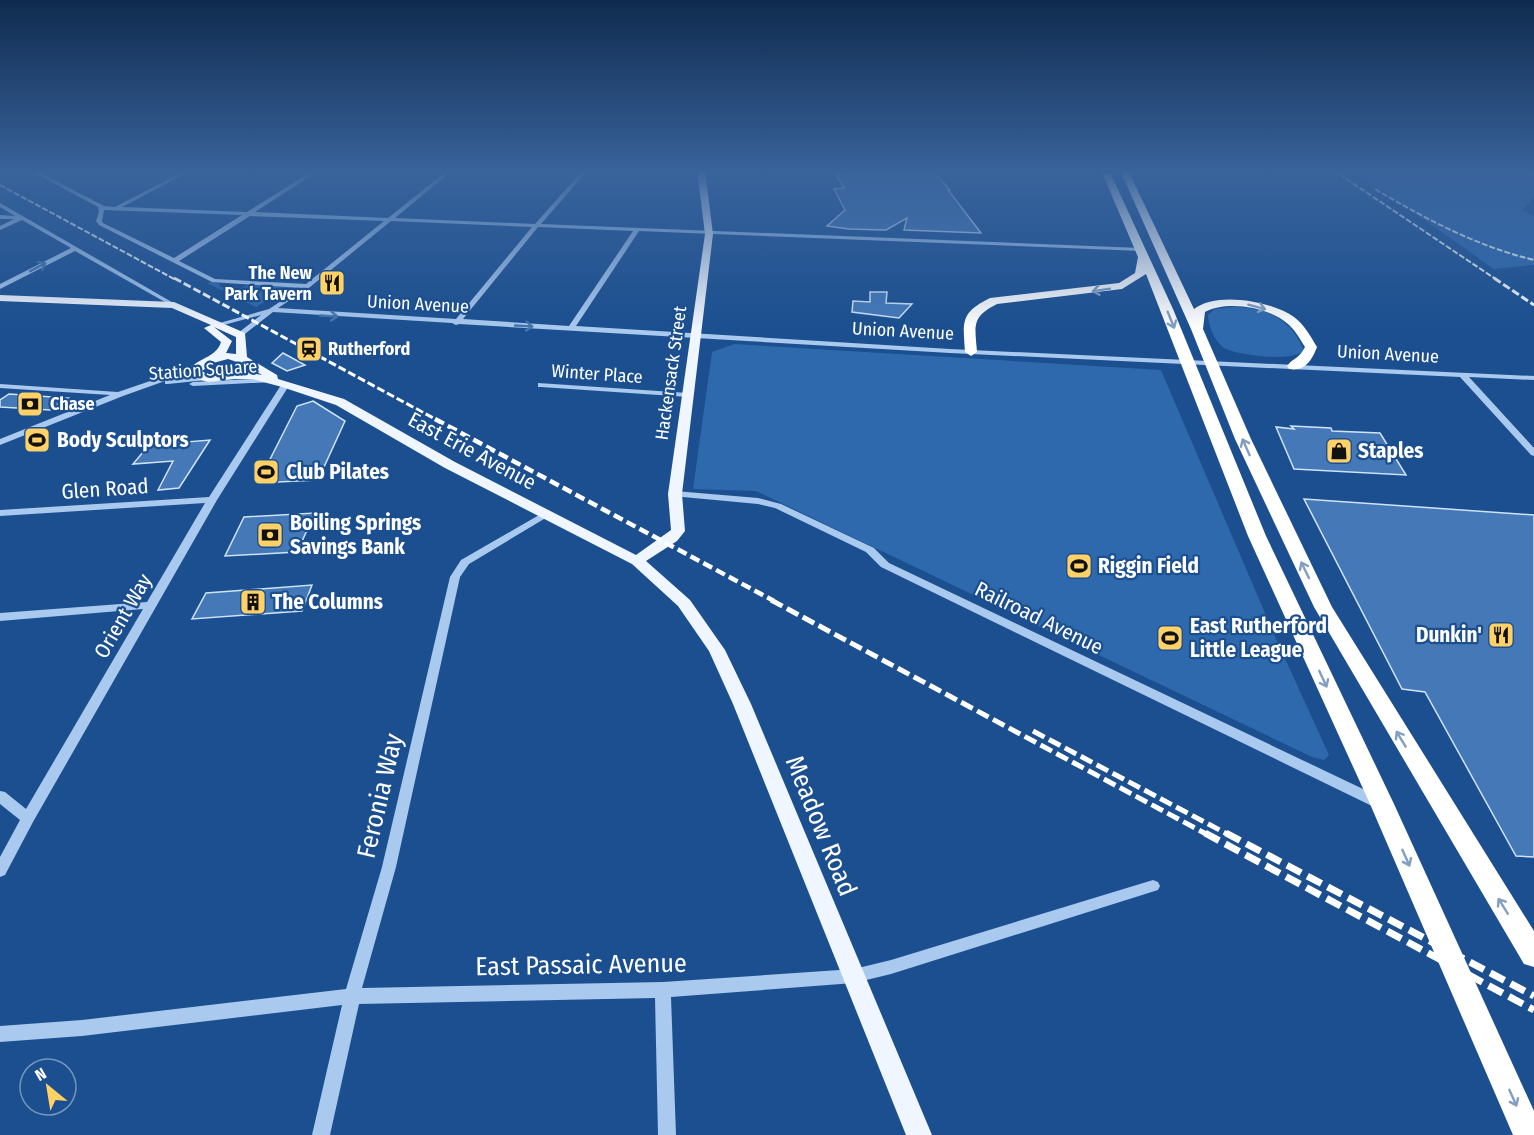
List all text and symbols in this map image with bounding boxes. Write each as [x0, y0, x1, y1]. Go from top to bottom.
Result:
one-way arrow [28, 261, 46, 272]
place label: The New Park Tavern [225, 262, 313, 305]
restaurant icon: The New Park Tavern [317, 268, 347, 298]
one-way arrow [1092, 284, 1111, 295]
street label: Union Avenue [367, 290, 470, 318]
one-way arrow [1247, 302, 1266, 313]
street label: Hackensack Street [651, 305, 691, 441]
one-way arrow [318, 310, 338, 321]
one-way arrow [1166, 310, 1177, 329]
street label: Union Avenue [852, 317, 955, 345]
one-way arrow [513, 321, 533, 332]
station icon: Rutherford [294, 334, 324, 364]
place label: Rutherford [328, 338, 410, 360]
street label: Union Avenue [1337, 340, 1440, 368]
street label: Station Square [148, 355, 258, 385]
street label: Winter Place [551, 360, 644, 388]
bank icon: Chase [15, 389, 45, 419]
place label: Chase [50, 393, 95, 415]
street label: East Erie Avenue [404, 406, 540, 496]
sports icon: Body Sculptors [22, 425, 52, 455]
place label: Body Sculptors [57, 427, 189, 453]
shop icon: Staples [1324, 436, 1354, 466]
one-way arrow [1240, 438, 1252, 456]
place label: Staples [1358, 438, 1423, 464]
sports icon: Club Pilates [251, 457, 281, 487]
place label: Club Pilates [286, 459, 389, 485]
street label: Glen Road [61, 473, 149, 505]
place label: Boiling Springs Savings Bank [290, 510, 421, 560]
bank icon: Boiling Springs Savings Bank [255, 520, 285, 550]
sports icon: Riggin Field [1064, 551, 1094, 581]
place label: Riggin Field [1098, 553, 1199, 579]
one-way arrow [1299, 561, 1310, 579]
street label: Orient Way [88, 568, 158, 663]
street label: Railroad Avenue [971, 576, 1107, 660]
building icon: The Columns [238, 587, 268, 617]
place label: The Columns [272, 589, 383, 615]
place label: East Rutherford Little League [1190, 613, 1327, 663]
restaurant icon: Dunkin' [1486, 620, 1516, 650]
place label: Dunkin' [1416, 622, 1482, 648]
sports icon: East Rutherford Little League [1155, 623, 1185, 653]
one-way arrow [1317, 670, 1329, 688]
street label: Feronia Way [351, 730, 409, 861]
one-way arrow [1395, 731, 1407, 748]
street label: Meadow Road [779, 751, 863, 901]
one-way arrow [1401, 848, 1412, 866]
one-way arrow [1497, 897, 1510, 914]
street label: East Passaic Avenue [475, 948, 687, 982]
north arrow [18, 1057, 78, 1117]
text: N [32, 1064, 50, 1085]
one-way arrow [1507, 1089, 1519, 1107]

